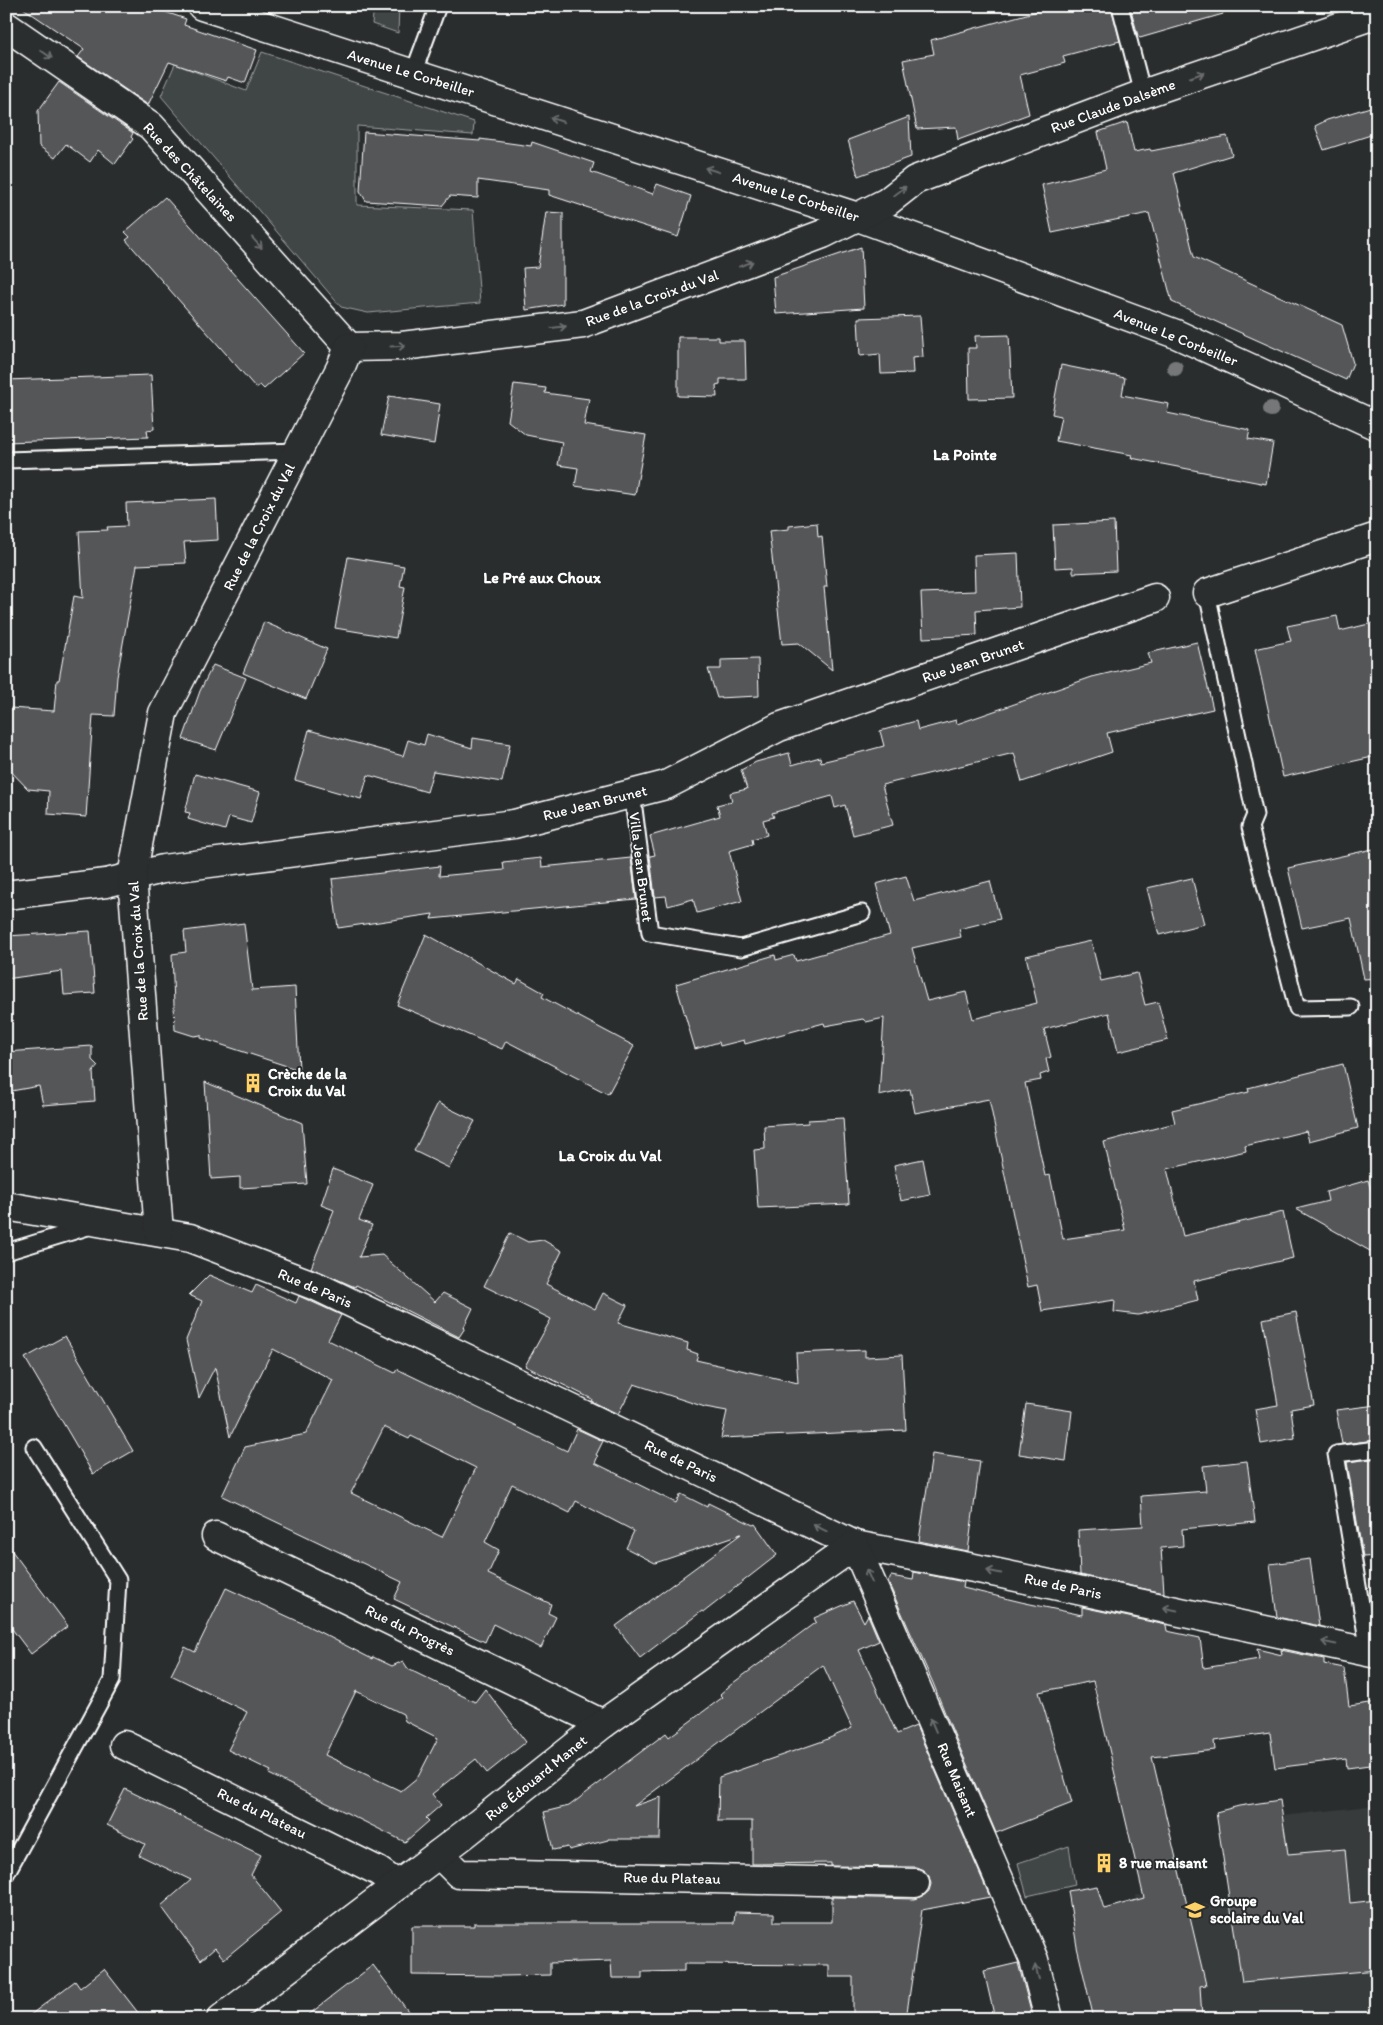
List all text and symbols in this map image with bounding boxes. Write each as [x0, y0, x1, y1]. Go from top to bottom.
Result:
street label: Avenue Le Corbeiller [345, 45, 477, 101]
one-way arrow [39, 49, 53, 59]
one-way arrow [1189, 70, 1205, 80]
street label: Rue Claude Dalsème [1048, 75, 1178, 137]
one-way arrow [550, 115, 566, 124]
street label: Rue des Châtelaines [139, 119, 241, 226]
one-way arrow [704, 164, 720, 174]
street label: Avenue Le Corbeiller [731, 168, 862, 226]
one-way arrow [893, 186, 906, 197]
one-way arrow [251, 237, 263, 250]
one-way arrow [738, 259, 753, 268]
street label: Rue de la Croix du Val [583, 265, 722, 330]
street label: Avenue Le Corbeiller [1112, 304, 1241, 370]
one-way arrow [551, 321, 567, 331]
one-way arrow [389, 341, 405, 350]
district label: La Pointe [933, 445, 997, 464]
street label: Rue de la Croix du Val [219, 460, 299, 594]
district label: Le Pré aux Choux [483, 568, 602, 587]
street label: Rue Jean Brunet [920, 635, 1027, 687]
street label: Rue Jean Brunet [541, 781, 649, 825]
street label: Villa Jean Brunet [625, 811, 657, 923]
street label: Rue de la Croix du Val [124, 880, 152, 1022]
place label: Crèche de la Croix du Val [268, 1065, 347, 1100]
building icon: Crèche de la Croix du Val [242, 1072, 264, 1094]
district label: La Croix du Val [559, 1146, 662, 1165]
street label: Rue de Paris [275, 1264, 355, 1312]
street label: Rue de Paris [642, 1436, 721, 1486]
one-way arrow [813, 1523, 828, 1533]
one-way arrow [987, 1567, 1003, 1576]
one-way arrow [863, 1569, 873, 1584]
street label: Rue de Paris [1023, 1569, 1104, 1603]
street label: Rue du Progrès [362, 1601, 458, 1660]
one-way arrow [1163, 1604, 1179, 1613]
one-way arrow [1322, 1638, 1338, 1647]
one-way arrow [928, 1718, 938, 1733]
street label: Rue Édouard Manet [481, 1731, 591, 1825]
street label: Rue Maisant [933, 1740, 981, 1820]
street label: Rue du Plateau [214, 1784, 310, 1842]
building icon: 8 rue maisant [1093, 1852, 1115, 1874]
place label: 8 rue maisant [1119, 1854, 1208, 1872]
street label: Rue du Plateau [623, 1868, 721, 1888]
place label: Groupe scolaire du Val [1210, 1892, 1304, 1927]
school or university icon: Groupe scolaire du Val [1184, 1899, 1206, 1921]
one-way arrow [1032, 1964, 1041, 1980]

